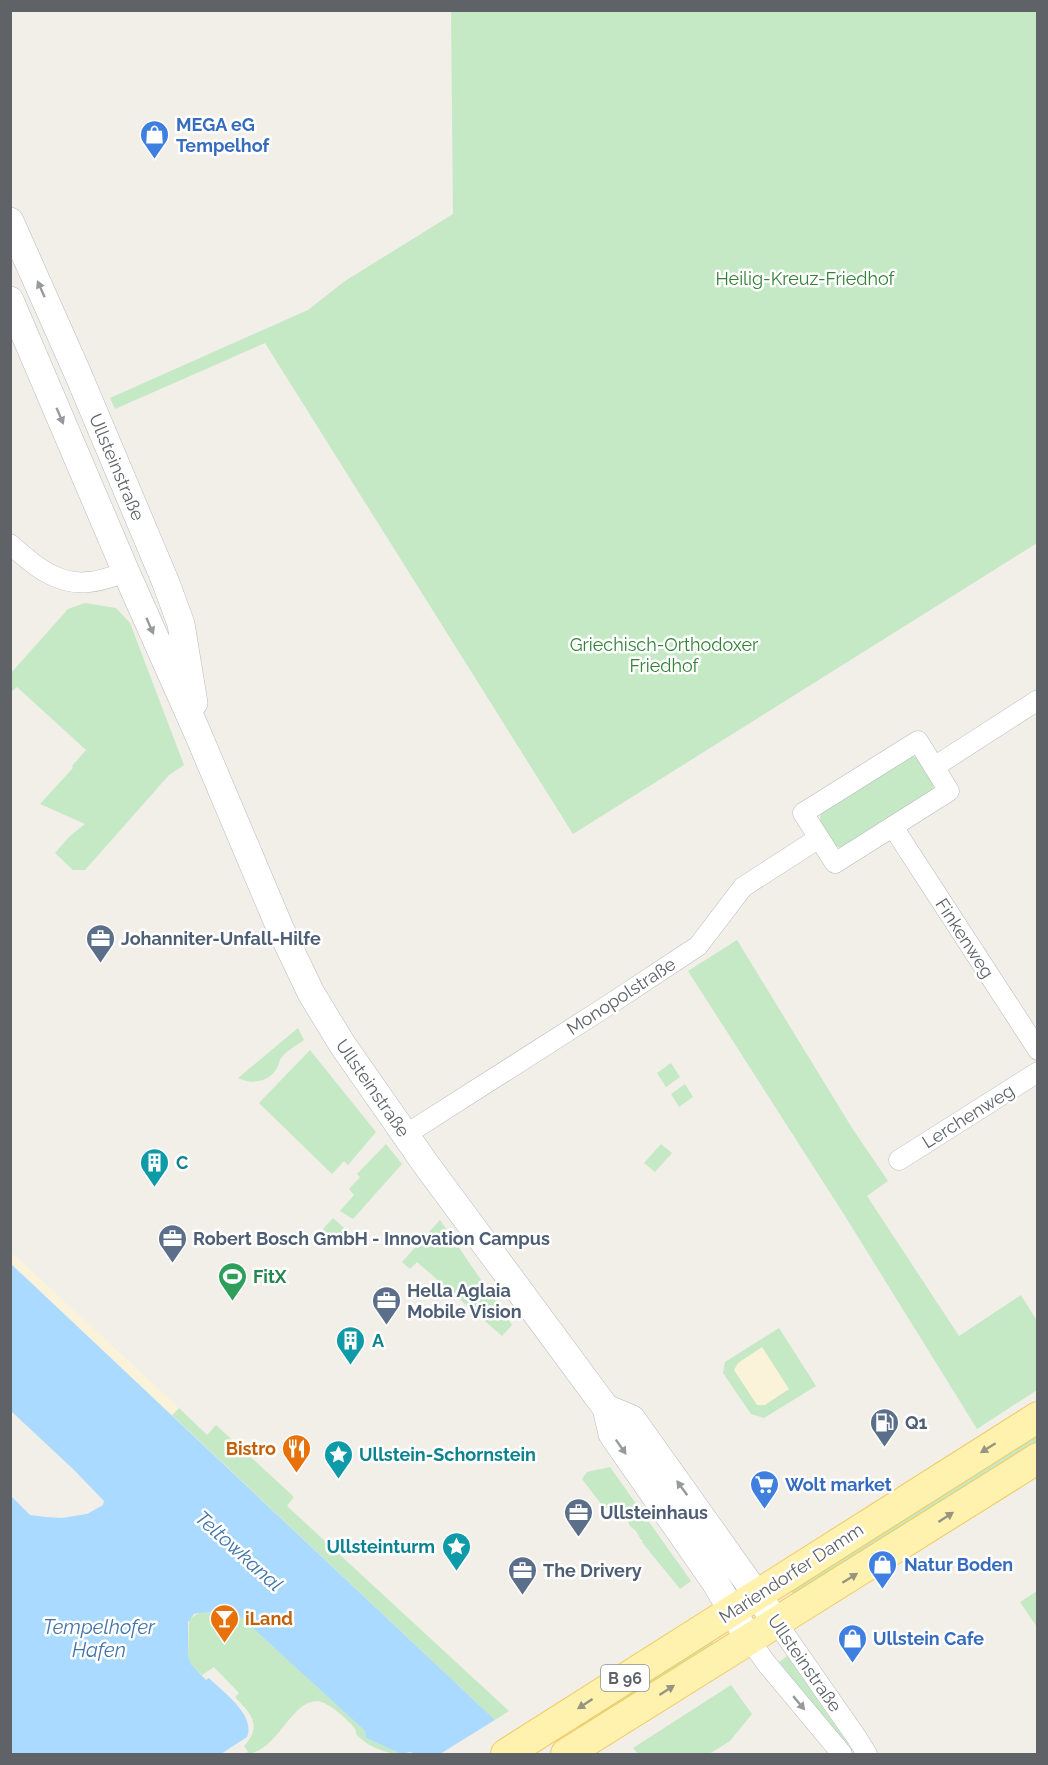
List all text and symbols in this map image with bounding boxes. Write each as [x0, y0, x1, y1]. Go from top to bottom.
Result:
place label: MEGA eG Tempelhof [176, 114, 270, 156]
shop icon: MEGA eG Tempelhof [139, 118, 171, 160]
park label: Heilig-Kreuz-Friedhof [715, 268, 896, 289]
one-way arrow [36, 280, 45, 297]
one-way arrow [55, 407, 65, 425]
street label: Ullsteinstraße [85, 410, 149, 524]
one-way arrow [145, 617, 155, 635]
park label: Griechisch-Orthodoxer Friedhof [570, 634, 759, 676]
street label: Finkenweg [931, 894, 999, 982]
office icon: Johanniter-Unfall-Hilfe [84, 922, 116, 964]
place label: Johanniter-Unfall-Hilfe [121, 928, 321, 949]
street label: Monopolstraße [563, 953, 680, 1039]
street label: Ullsteinstraße [332, 1035, 415, 1141]
street label: Lerchenweg [918, 1080, 1018, 1152]
building icon: C [139, 1146, 171, 1188]
place label: C [176, 1152, 188, 1173]
office icon: Robert Bosch GmbH - Innovation Campus [156, 1222, 188, 1264]
place label: Robert Bosch GmbH - Innovation Campus [193, 1228, 550, 1249]
sports icon: FitX [216, 1260, 248, 1302]
place label: FitX [253, 1266, 287, 1287]
place label: Hella Aglaia Mobile Vision [407, 1280, 522, 1322]
office icon: Hella Aglaia Mobile Vision [370, 1284, 402, 1326]
building icon: A [335, 1324, 367, 1366]
place label: A [372, 1330, 385, 1351]
fuel station icon: Q1 [868, 1406, 900, 1448]
place label: Q1 [905, 1412, 928, 1433]
restaurant icon: Bistro [281, 1432, 313, 1474]
place label: Bistro [226, 1438, 276, 1459]
place icon: Ullstein-Schornstein [322, 1438, 354, 1480]
one-way arrow [615, 1439, 626, 1455]
one-way arrow [980, 1442, 996, 1453]
place label: Ullstein-Schornstein [359, 1444, 536, 1465]
supermarket icon: Wolt market [748, 1468, 780, 1510]
place label: Wolt market [785, 1474, 892, 1495]
one-way arrow [676, 1481, 688, 1496]
office icon: Ullsteinhaus [563, 1496, 595, 1538]
place label: Ullsteinhaus [600, 1502, 708, 1523]
water label: Teltowkanal [190, 1506, 288, 1596]
one-way arrow [938, 1512, 954, 1523]
street label: Mariendorfer Damm [715, 1519, 867, 1627]
place icon: Ullsteinturm [440, 1530, 472, 1572]
place label: Ullsteinturm [327, 1536, 435, 1557]
shop icon: Natur Boden [867, 1548, 899, 1590]
office icon: The Drivery [506, 1554, 538, 1596]
place label: Natur Boden [904, 1554, 1013, 1575]
place label: The Drivery [543, 1560, 642, 1581]
one-way arrow [842, 1572, 858, 1583]
bar icon: iLand [208, 1602, 240, 1644]
place label: iLand [245, 1608, 293, 1629]
street label: Ullsteinstraße [764, 1610, 847, 1716]
water label: Tempelhofer Hafen [43, 1615, 156, 1662]
shop icon: Ullstein Cafe [836, 1622, 868, 1664]
place label: Ullstein Cafe [873, 1628, 984, 1649]
road number: B 96 [601, 1665, 649, 1691]
one-way arrow [659, 1684, 675, 1695]
one-way arrow [792, 1695, 805, 1710]
one-way arrow [577, 1699, 593, 1710]

